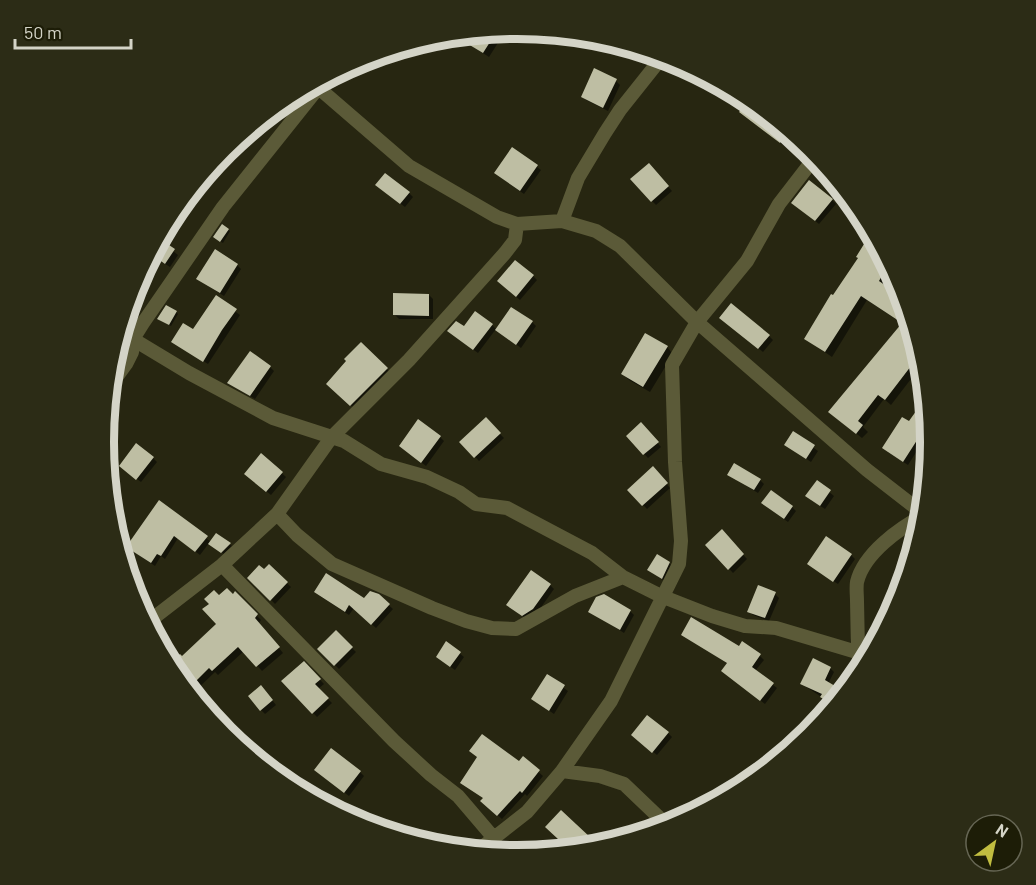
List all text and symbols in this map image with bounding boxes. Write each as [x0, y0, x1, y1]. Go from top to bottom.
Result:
scale bar [15, 12, 130, 50]
text: 50 m [24, 21, 62, 43]
north arrow [964, 813, 1024, 873]
text: N [993, 819, 1012, 841]

